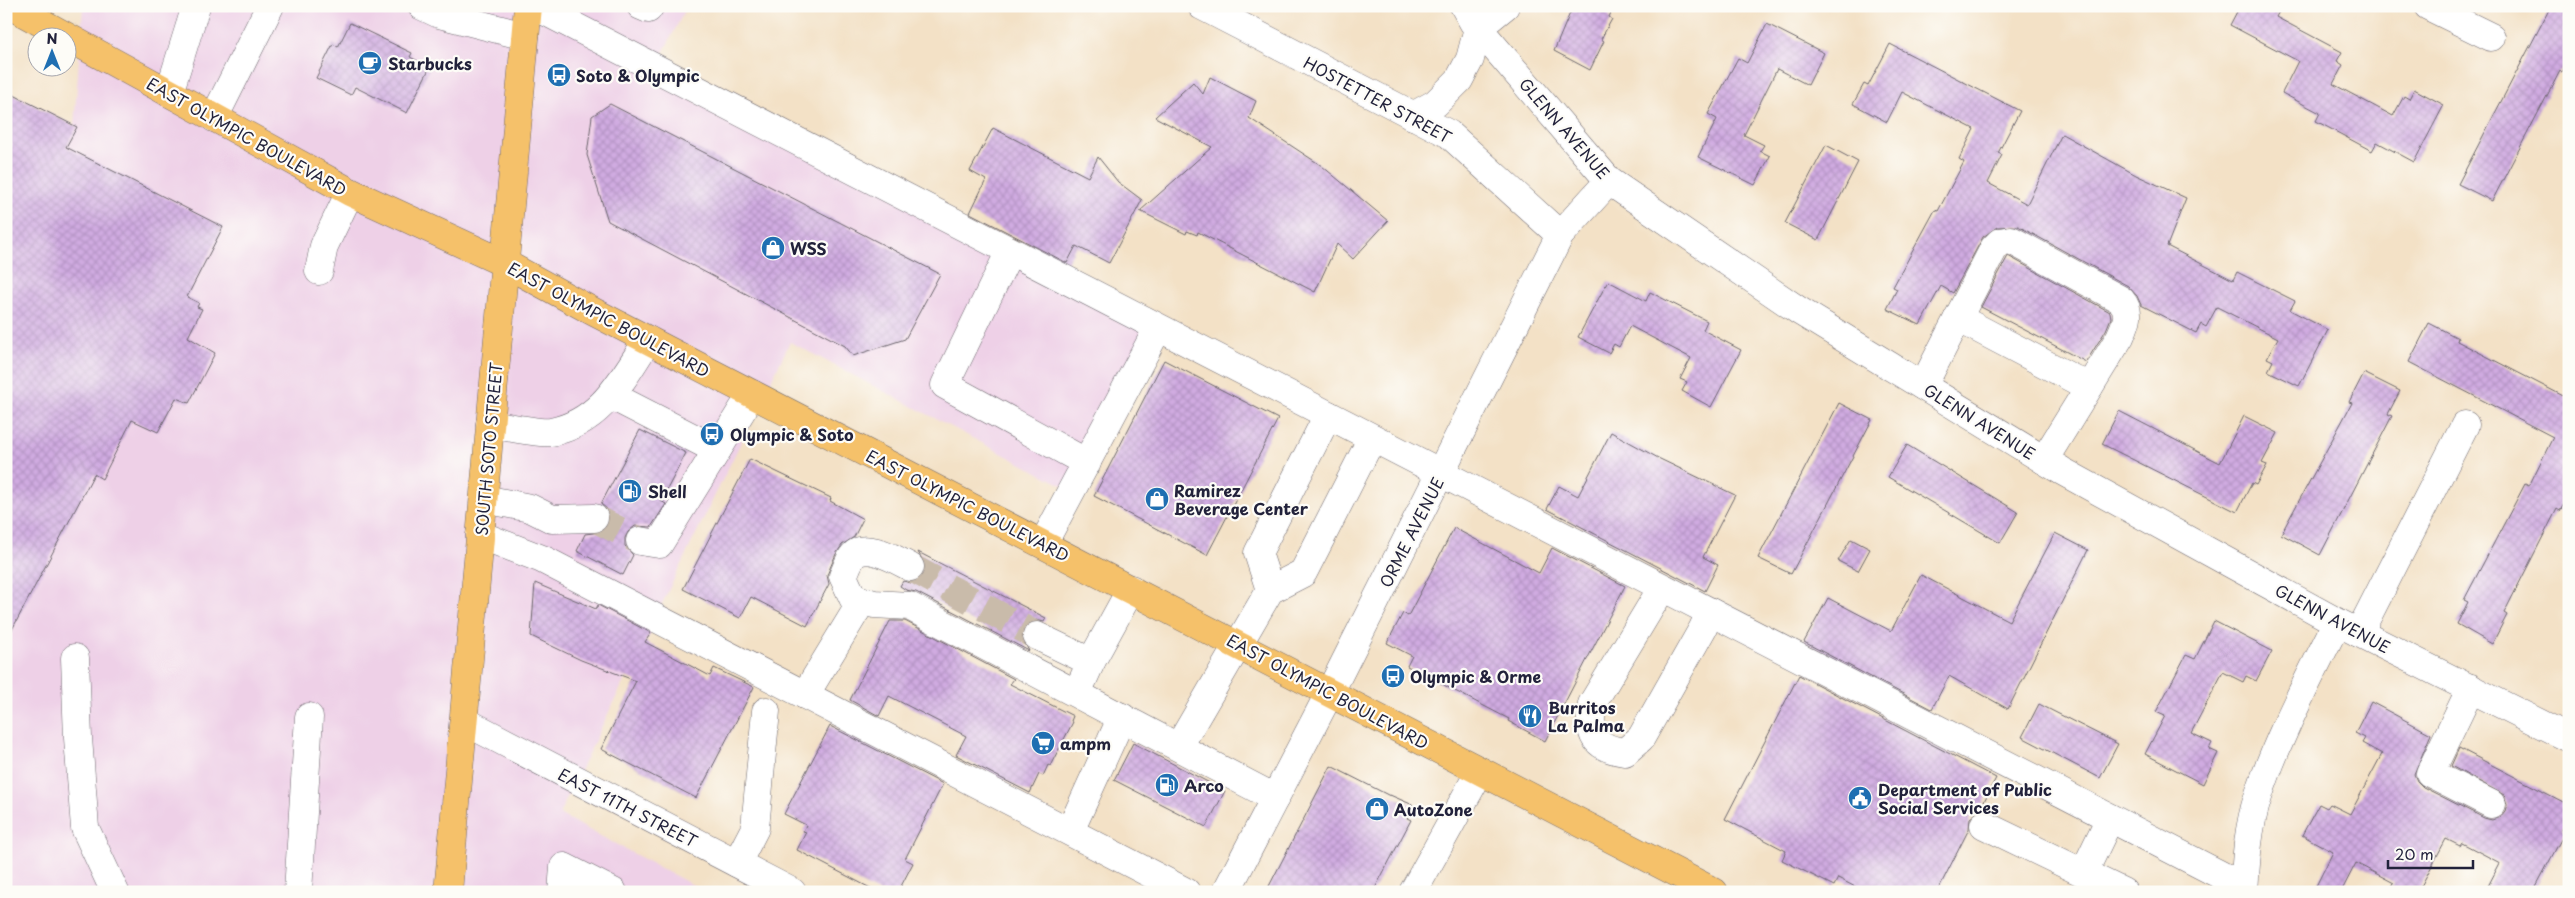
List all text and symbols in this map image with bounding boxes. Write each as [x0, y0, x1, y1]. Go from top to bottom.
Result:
north arrow [28, 28, 78, 78]
text: N [46, 28, 58, 49]
cafe icon: Starbucks [357, 50, 383, 76]
street label: HOSTETTER STREET [1300, 50, 1456, 148]
place label: Starbucks [388, 51, 472, 75]
bus stop icon: Soto & Olympic [546, 62, 572, 88]
place label: Soto & Olympic [576, 63, 700, 87]
street label: EAST OLYMPIC BOULEVARD [143, 71, 351, 201]
street label: GLENN AVENUE [1514, 72, 1616, 184]
shop icon: WSS [760, 235, 786, 261]
place label: WSS [790, 236, 827, 260]
street label: EAST OLYMPIC BOULEVARD [504, 255, 714, 383]
street label: SOUTH SOTO STREET [468, 361, 508, 537]
street label: GLENN AVENUE [1920, 377, 2040, 465]
bus stop icon: Olympic & Soto [699, 421, 725, 447]
place label: Olympic & Soto [730, 422, 854, 446]
street label: EAST OLYMPIC BOULEVARD [862, 443, 1074, 567]
street label: ORME AVENUE [1373, 473, 1449, 591]
fuel station icon: Shell [617, 478, 643, 504]
place label: Ramirez Beverage Center [1174, 478, 1309, 520]
place label: Shell [648, 479, 687, 503]
shop icon: Ramirez Beverage Center [1144, 486, 1170, 512]
street label: GLENN AVENUE [2271, 578, 2395, 658]
street label: EAST OLYMPIC BOULEVARD [1223, 627, 1433, 755]
bus stop icon: Olympic & Orme [1380, 663, 1406, 689]
place label: Olympic & Orme [1410, 664, 1542, 688]
place label: Burritos La Palma [1548, 695, 1625, 737]
restaurant icon: Burritos La Palma [1517, 703, 1543, 729]
supermarket icon: ampm [1030, 730, 1056, 756]
place label: ampm [1060, 731, 1111, 755]
street label: EAST 11TH STREET [554, 761, 702, 853]
fuel station icon: Arco [1154, 772, 1180, 798]
place label: Arco [1184, 773, 1224, 797]
place label: Department of Public Social Services [1878, 777, 2052, 819]
public building icon: Department of Public Social Services [1847, 785, 1873, 811]
shop icon: AutoZone [1364, 796, 1390, 822]
place label: AutoZone [1394, 797, 1473, 821]
scale bar [2388, 838, 2472, 870]
text: 20 m [2395, 842, 2434, 865]

